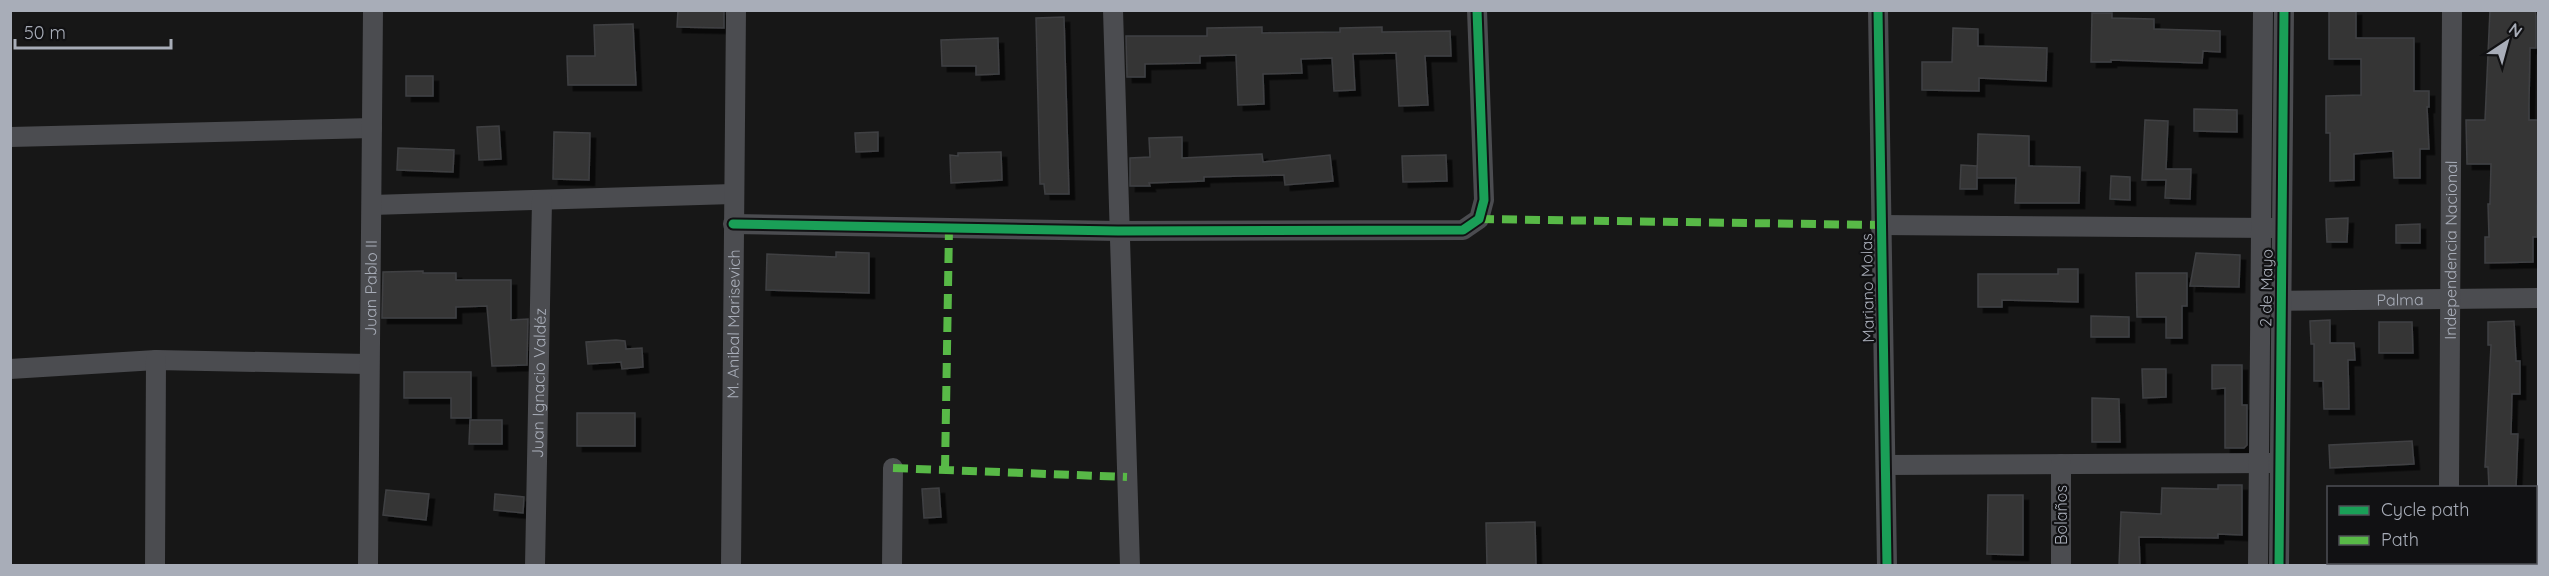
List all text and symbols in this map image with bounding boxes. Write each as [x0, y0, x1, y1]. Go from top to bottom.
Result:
scale bar [15, 12, 171, 50]
north arrow [2477, 12, 2537, 72]
text: N [2505, 18, 2526, 41]
text: 50 m [24, 21, 66, 44]
street label: Independencia Nacional [2440, 160, 2461, 340]
street label: Mariano Molas [1856, 233, 1878, 343]
street label: Juan Pablo II [360, 240, 381, 336]
street label: M. Anibal Marisevich [723, 249, 744, 399]
street label: 2 de Mayo [2255, 249, 2277, 327]
street label: Palma [2376, 289, 2424, 310]
street label: Juan Ignacio Valdéz [527, 308, 550, 458]
street label: Bolaños [2051, 485, 2071, 545]
legend [2327, 486, 2537, 564]
text: Cycle path [2381, 498, 2469, 521]
text: Path [2381, 528, 2419, 551]

